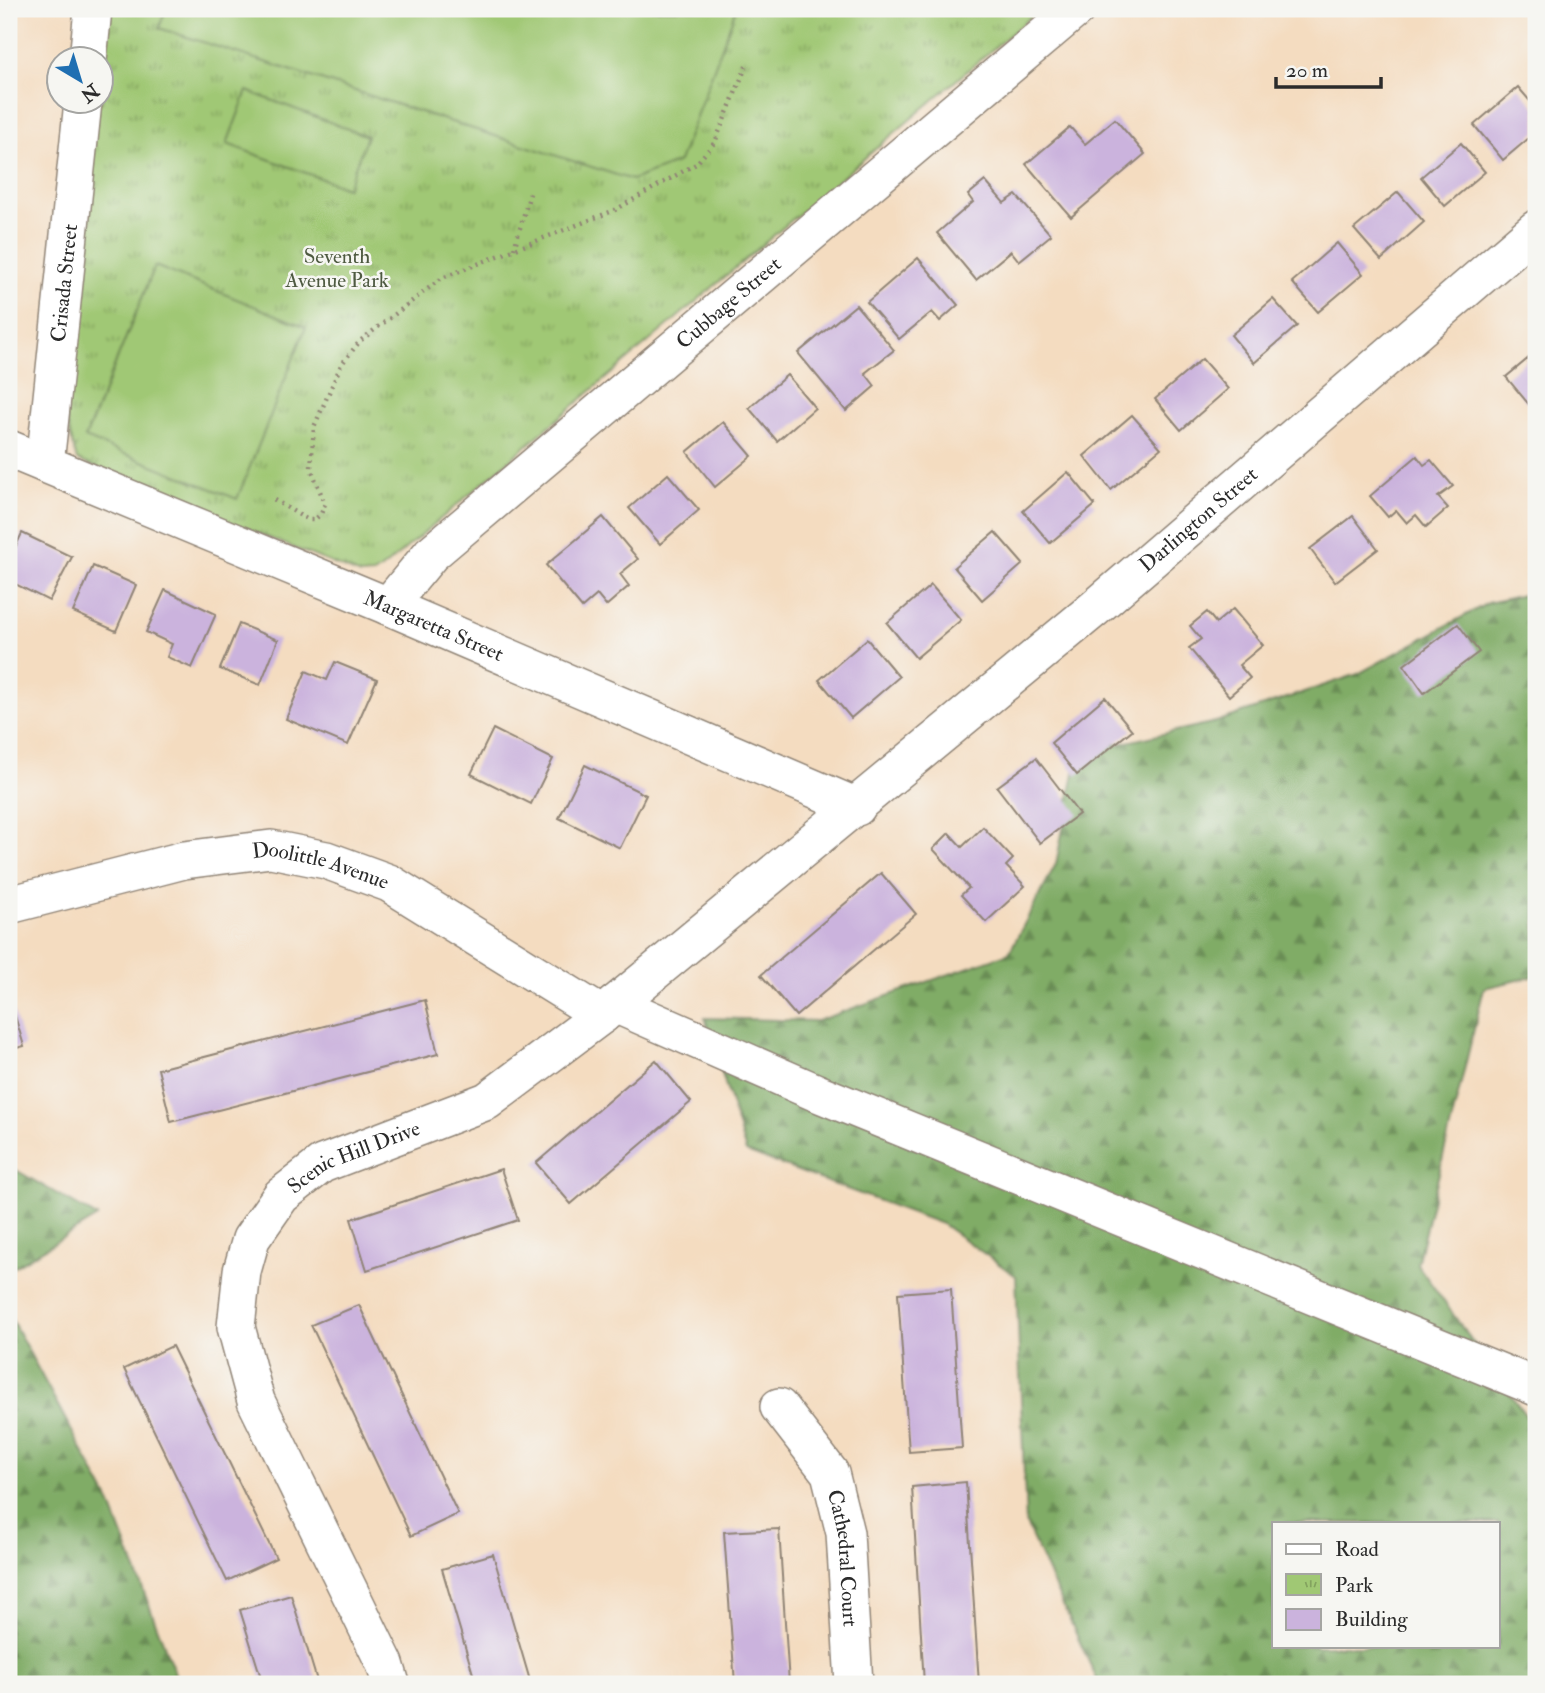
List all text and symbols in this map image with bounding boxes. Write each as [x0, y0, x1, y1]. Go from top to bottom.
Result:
north arrow [46, 46, 116, 116]
scale bar [1276, 46, 1380, 90]
text: 20 m [1286, 57, 1328, 84]
text: N [75, 77, 105, 108]
street label: Crisada Street [45, 223, 84, 343]
park label: Seventh Avenue Park [284, 243, 389, 294]
street label: Cubbage Street [671, 251, 787, 355]
street label: Darlington Street [1133, 461, 1264, 578]
street label: Margaretta Street [360, 584, 508, 668]
street label: Doolittle Avenue [251, 836, 393, 896]
street label: Scenic Hill Drive [282, 1115, 424, 1200]
street label: Cathedral Court [821, 1487, 864, 1628]
legend [1272, 1522, 1500, 1648]
text: Road [1335, 1536, 1380, 1563]
text: Park [1335, 1572, 1373, 1599]
text: Building [1335, 1606, 1408, 1633]

